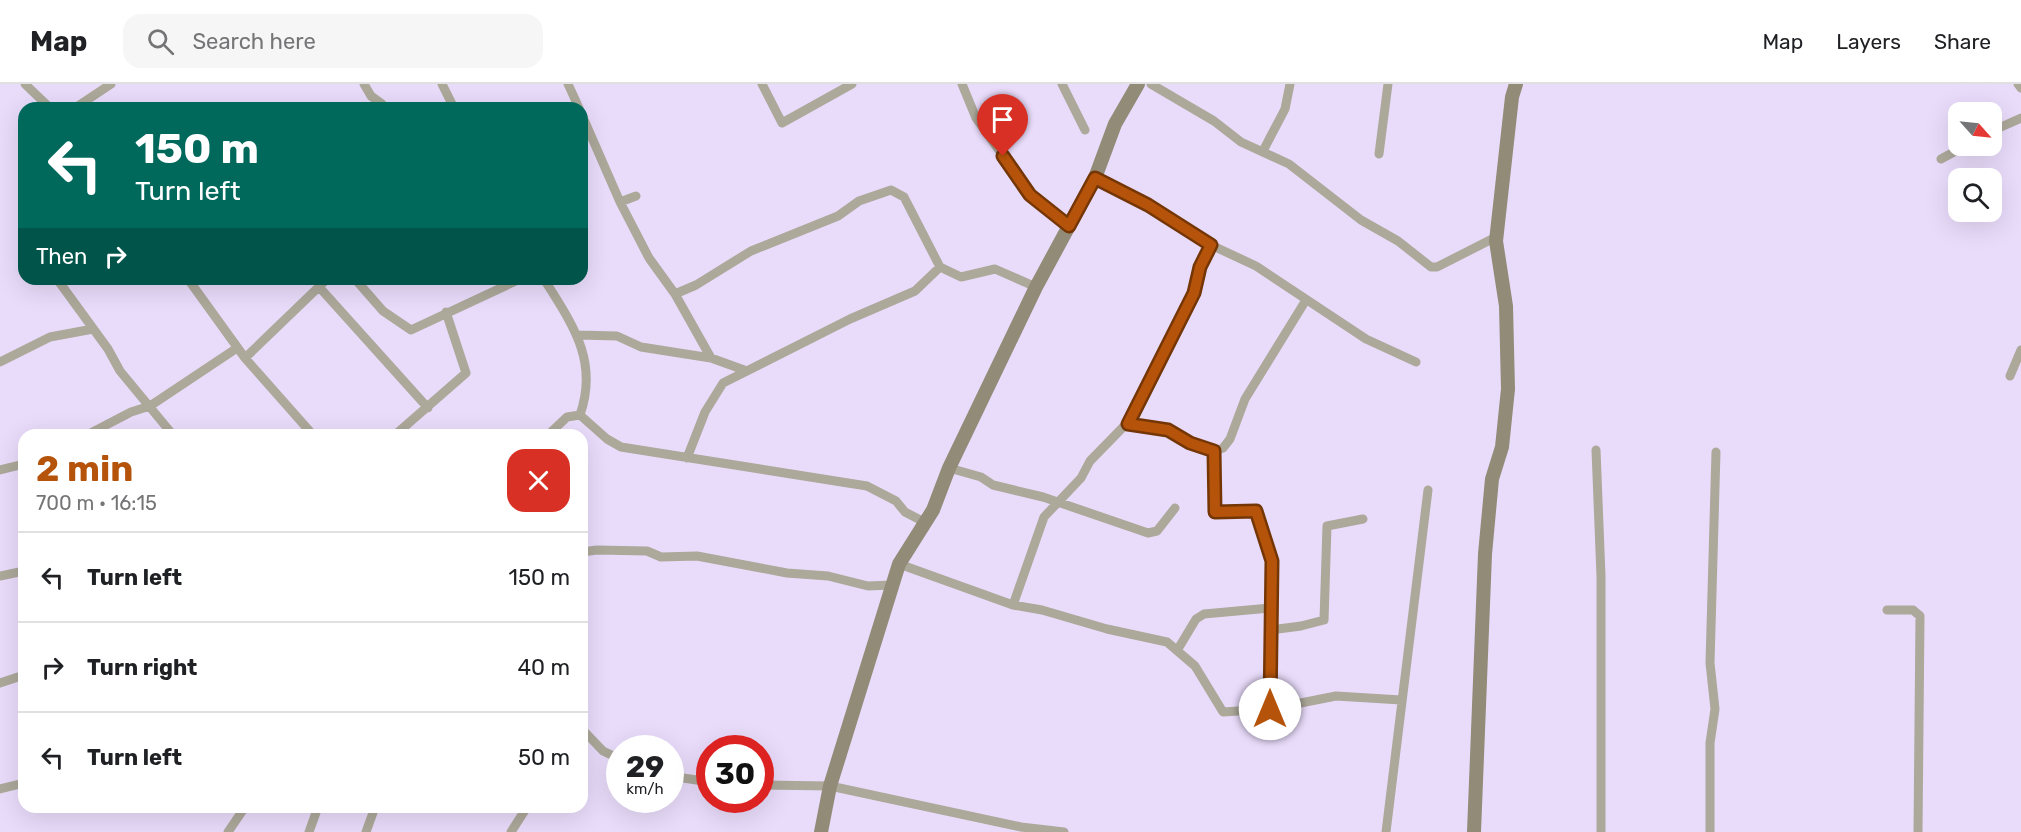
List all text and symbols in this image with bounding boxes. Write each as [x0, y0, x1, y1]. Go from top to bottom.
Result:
search box [123, 14, 543, 68]
text: Map [30, 25, 87, 58]
icon: search [144, 25, 177, 58]
text: Search here [192, 28, 316, 55]
text: Map [1762, 29, 1803, 54]
text: Layers [1836, 29, 1901, 54]
text: Share [1934, 29, 1991, 54]
pin [977, 94, 1028, 156]
north arrow [1948, 102, 2002, 156]
map controls [1948, 102, 2002, 222]
icon: arrive [986, 103, 1019, 136]
text: 150 m [135, 124, 259, 174]
icon: left [36, 126, 114, 204]
button: search [1948, 168, 2002, 222]
text: Turn left [135, 175, 240, 207]
icon: right [99, 240, 132, 273]
text: Then [36, 243, 87, 270]
text: 2 min [36, 447, 134, 490]
button: close [507, 449, 570, 512]
text: 700 m · 16:15 [36, 491, 157, 515]
icon: left [36, 561, 69, 594]
text: Turn left [87, 564, 182, 591]
text: 150 m [509, 564, 570, 591]
icon: right [36, 651, 69, 684]
text: Turn right [87, 654, 197, 681]
text: 40 m [517, 654, 570, 681]
position arrow [1238, 677, 1302, 741]
speed limit sign: 30 [696, 735, 774, 813]
icon: left [36, 741, 69, 774]
text: Turn left [87, 744, 182, 771]
text: 50 m [518, 744, 570, 771]
text: 29 [626, 749, 664, 785]
text: km/h [626, 780, 664, 798]

